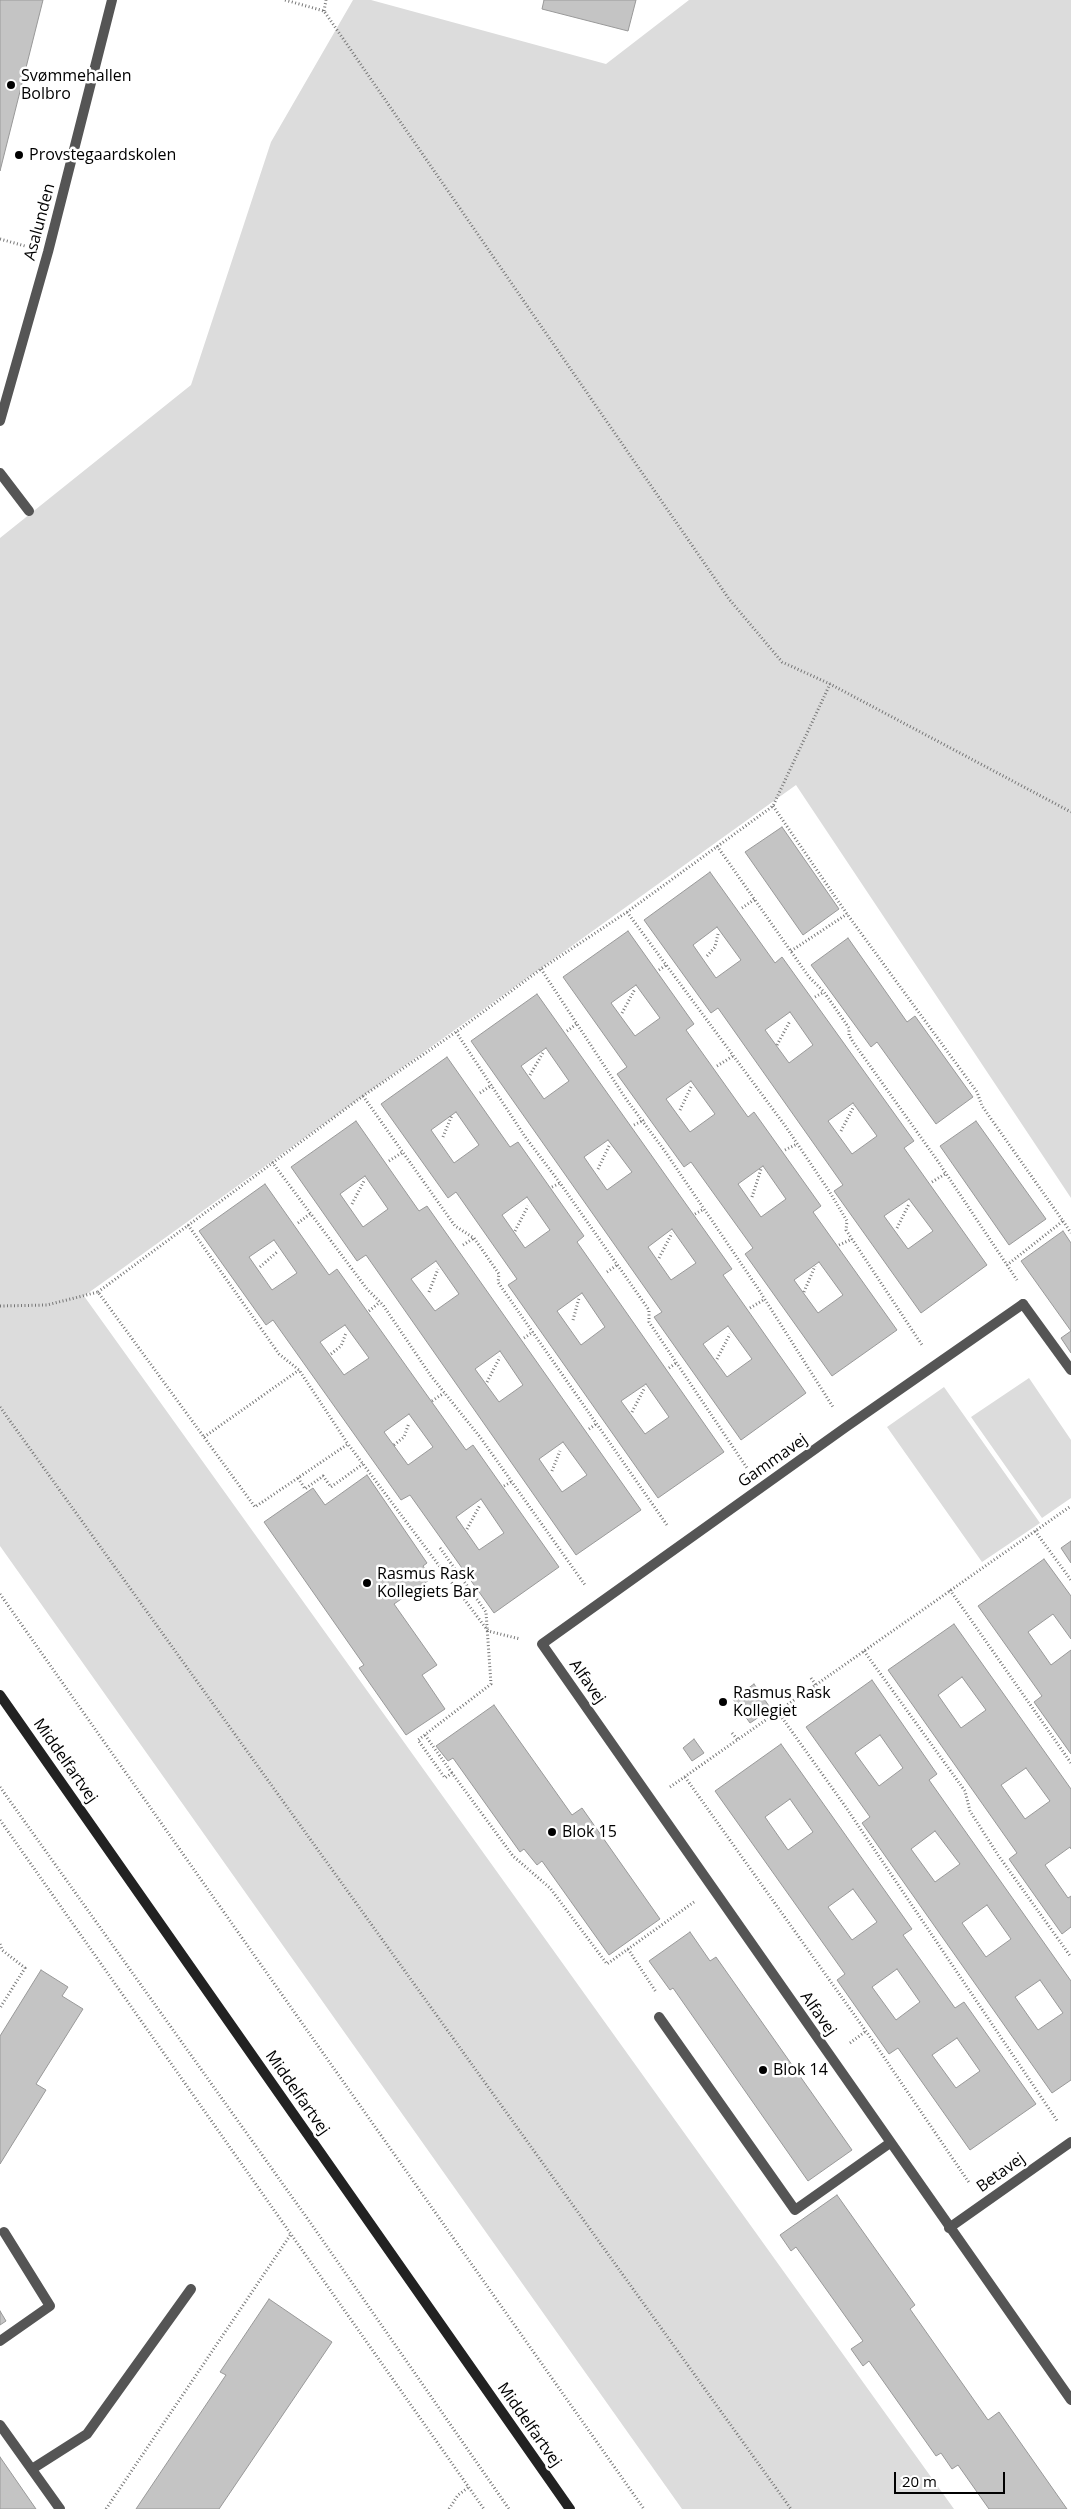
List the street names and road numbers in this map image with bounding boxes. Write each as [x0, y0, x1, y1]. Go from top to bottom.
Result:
street label: Asalunden [21, 181, 59, 263]
street label: Gammavej [735, 1430, 811, 1492]
street label: Alfavej [565, 1656, 609, 1708]
street label: Middelfartvej [29, 1715, 101, 1807]
street label: Alfavej [796, 1988, 840, 2040]
street label: Middelfartvej [261, 2047, 333, 2139]
street label: Betavej [973, 2149, 1029, 2197]
street label: Middelfartvej [493, 2379, 565, 2471]

